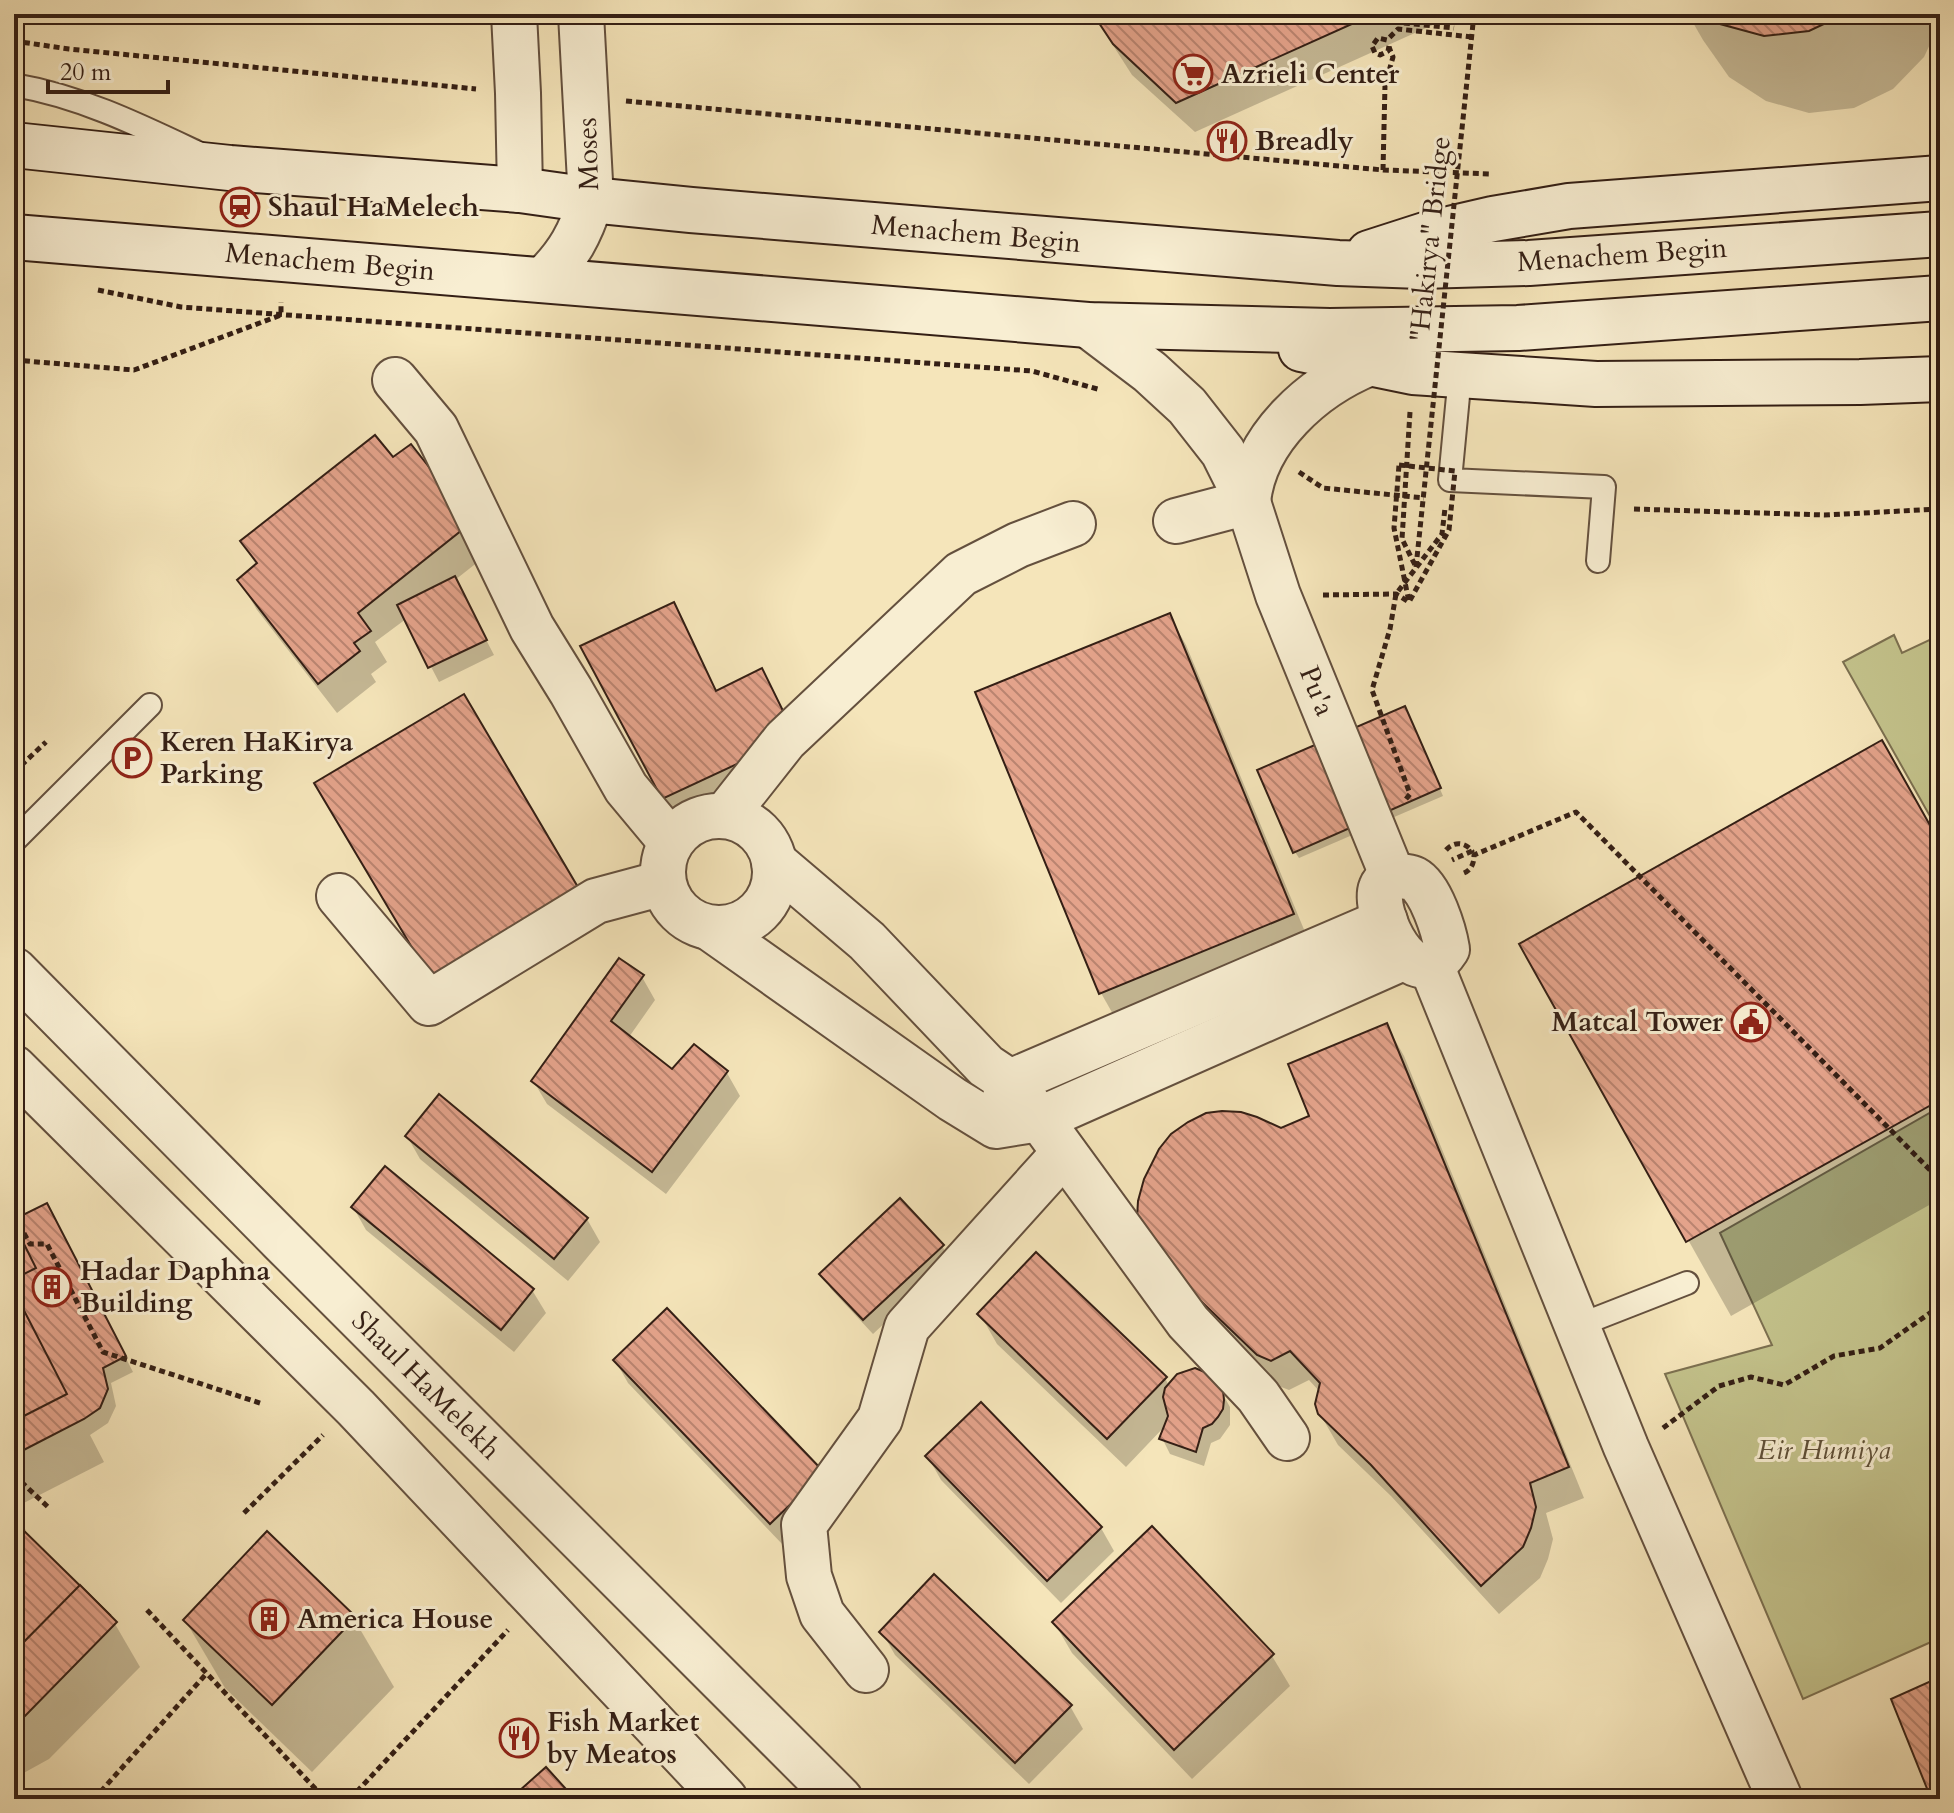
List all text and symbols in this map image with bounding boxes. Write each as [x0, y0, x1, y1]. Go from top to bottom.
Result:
scale bar [48, 44, 168, 94]
supermarket icon: Azrieli Center [1172, 53, 1214, 95]
place label: Azrieli Center [1221, 55, 1400, 93]
text: 20 m [60, 56, 112, 89]
street label: Moses [568, 117, 608, 191]
restaurant icon: Breadly [1206, 120, 1248, 162]
place label: Breadly [1255, 122, 1354, 160]
street label: "Hakirya" Bridge [1400, 134, 1460, 344]
station icon: Shaul HaMelech [219, 186, 261, 228]
place label: Shaul HaMelech [268, 188, 479, 226]
street label: Menachem Begin [870, 206, 1083, 262]
street label: Menachem Begin [1516, 229, 1728, 281]
street label: Menachem Begin [224, 234, 437, 290]
street label: Pu'a [1290, 661, 1344, 721]
place label: Keren HaKirya Parking [160, 723, 353, 793]
parking icon: Keren HaKirya Parking [111, 737, 153, 779]
public building icon: Matcal Tower [1730, 1001, 1772, 1043]
place label: Matcal Tower [1551, 1003, 1724, 1041]
place label: Hadar Daphna Building [80, 1252, 270, 1322]
building icon: Hadar Daphna Building [31, 1266, 73, 1308]
street label: Shaul HaMelekh [343, 1302, 509, 1468]
park label: Eir Humiya [1757, 1431, 1891, 1469]
building icon: America House [248, 1598, 290, 1640]
place label: America House [297, 1600, 493, 1638]
place label: Fish Market by Meatos [547, 1703, 699, 1773]
restaurant icon: Fish Market by Meatos [498, 1717, 540, 1759]

